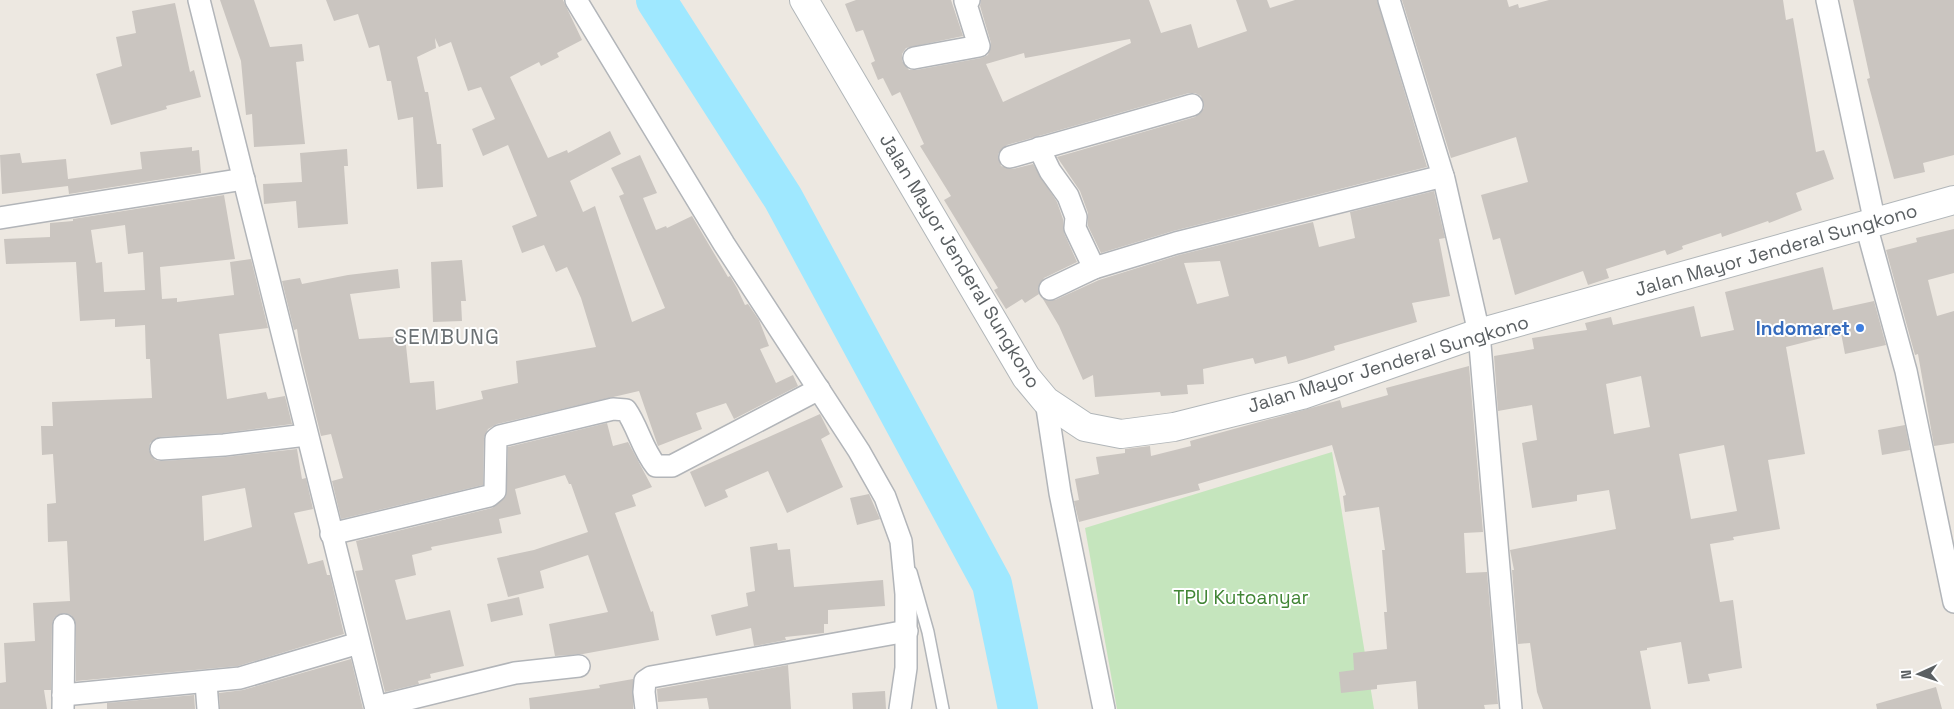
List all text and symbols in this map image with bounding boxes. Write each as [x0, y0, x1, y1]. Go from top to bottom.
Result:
street label: Jalan Mayor Jenderal Sungkono [874, 129, 1046, 393]
street label: Jalan Mayor Jenderal Sungkono [1632, 198, 1920, 302]
street label: Jalan Mayor Jenderal Sungkono [1244, 309, 1532, 419]
place label: Indomaret [1756, 316, 1850, 341]
marker: Indomaret [1854, 322, 1866, 334]
district label: SEMBUNG [394, 323, 500, 350]
park label: TPU Kutoanyar [1173, 585, 1309, 610]
north arrow [1894, 649, 1944, 699]
text: N [1897, 670, 1915, 680]

